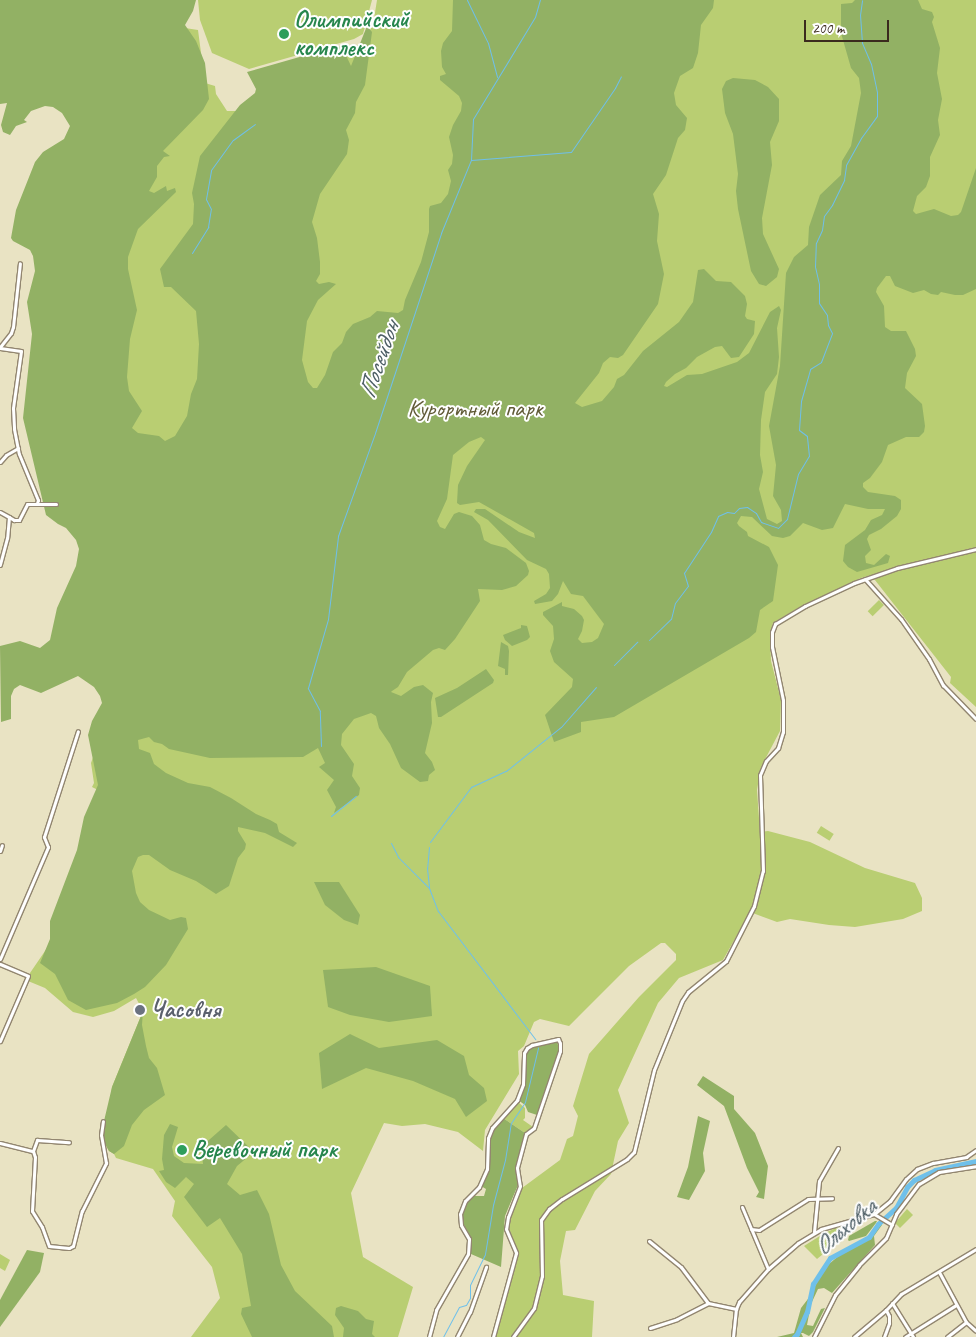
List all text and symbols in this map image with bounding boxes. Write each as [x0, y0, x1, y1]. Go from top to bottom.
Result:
place label: Олимпийский комплекс [294, 6, 409, 62]
scale bar [806, 10, 891, 42]
text: 200 m [812, 19, 844, 38]
marker: Олимпийский комплекс [278, 28, 290, 40]
water label: Посейдон [352, 318, 406, 402]
park label: Курортный парк [408, 395, 542, 423]
place label: Часовня [150, 996, 221, 1024]
marker: Часовня [134, 1004, 146, 1016]
place label: Веревочный парк [192, 1136, 337, 1164]
marker: Веревочный парк [176, 1144, 188, 1156]
water label: Ольховка [808, 1192, 882, 1262]

